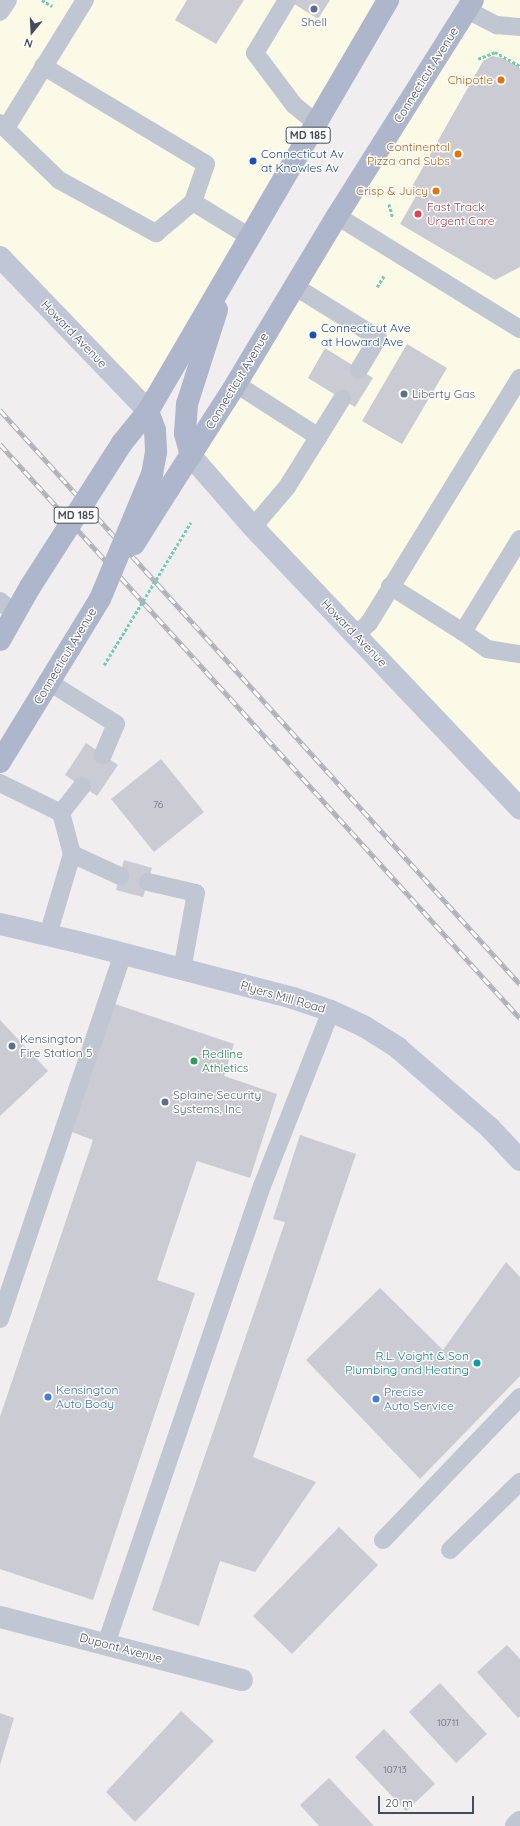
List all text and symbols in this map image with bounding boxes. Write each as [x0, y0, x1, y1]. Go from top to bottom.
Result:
marker: Shell [309, 4, 319, 14]
north arrow [12, 12, 52, 52]
place label: Shell [301, 15, 327, 29]
street label: Connecticut Avenue [391, 25, 461, 125]
text: N [22, 36, 34, 51]
place label: Chipotle [448, 73, 493, 87]
marker: Chipotle [496, 75, 506, 85]
road number: MD 185 [285, 126, 331, 144]
place label: Continental Pizza and Subs [367, 140, 450, 168]
place label: Connecticut Av at Knowles Av [261, 147, 344, 175]
marker: Continental Pizza and Subs [453, 149, 463, 159]
marker: Connecticut Av at Knowles Av [248, 156, 258, 166]
place label: Crisp & Juicy [356, 184, 428, 198]
marker: Crisp & Juicy [431, 186, 441, 196]
place label: Fast Track Urgent Care [427, 200, 495, 228]
marker: Fast Track Urgent Care [412, 208, 424, 220]
street label: Howard Avenue [38, 297, 110, 371]
place label: Connecticut Ave at Howard Ave [321, 321, 410, 349]
street label: Connecticut Avenue [202, 330, 272, 432]
marker: Connecticut Ave at Howard Ave [308, 330, 318, 340]
place label: Liberty Gas [412, 387, 475, 401]
marker: Liberty Gas [399, 389, 409, 399]
road number: MD 185 [53, 506, 99, 524]
street label: Howard Avenue [318, 596, 390, 670]
street label: Connecticut Avenue [30, 605, 100, 707]
house number: 76 [153, 799, 163, 811]
street label: Plyers Mill Road [239, 978, 327, 1016]
place label: Kensington Fire Station 5 [20, 1032, 92, 1060]
marker: Kensington Fire Station 5 [7, 1041, 17, 1051]
place label: Redline Athletics [202, 1047, 248, 1075]
marker: Redline Athletics [189, 1056, 199, 1066]
place label: Splaine Security Systems, Inc [173, 1088, 261, 1116]
marker: Splaine Security Systems, Inc [160, 1097, 170, 1107]
place label: R.L. Voight & Son Plumbing and Heating [345, 1349, 469, 1377]
marker: R.L. Voight & Son Plumbing and Heating [472, 1358, 482, 1368]
place label: Kensington Auto Body [56, 1383, 118, 1411]
place label: Precise Auto Service [384, 1385, 454, 1413]
marker: Kensington Auto Body [43, 1392, 53, 1402]
marker: Precise Auto Service [371, 1394, 381, 1404]
street label: Dupont Avenue [78, 1630, 164, 1666]
house number: 10711 [437, 1717, 459, 1729]
house number: 10713 [383, 1764, 407, 1776]
scale bar [380, 1788, 476, 1814]
text: 20 m [385, 1795, 413, 1810]

